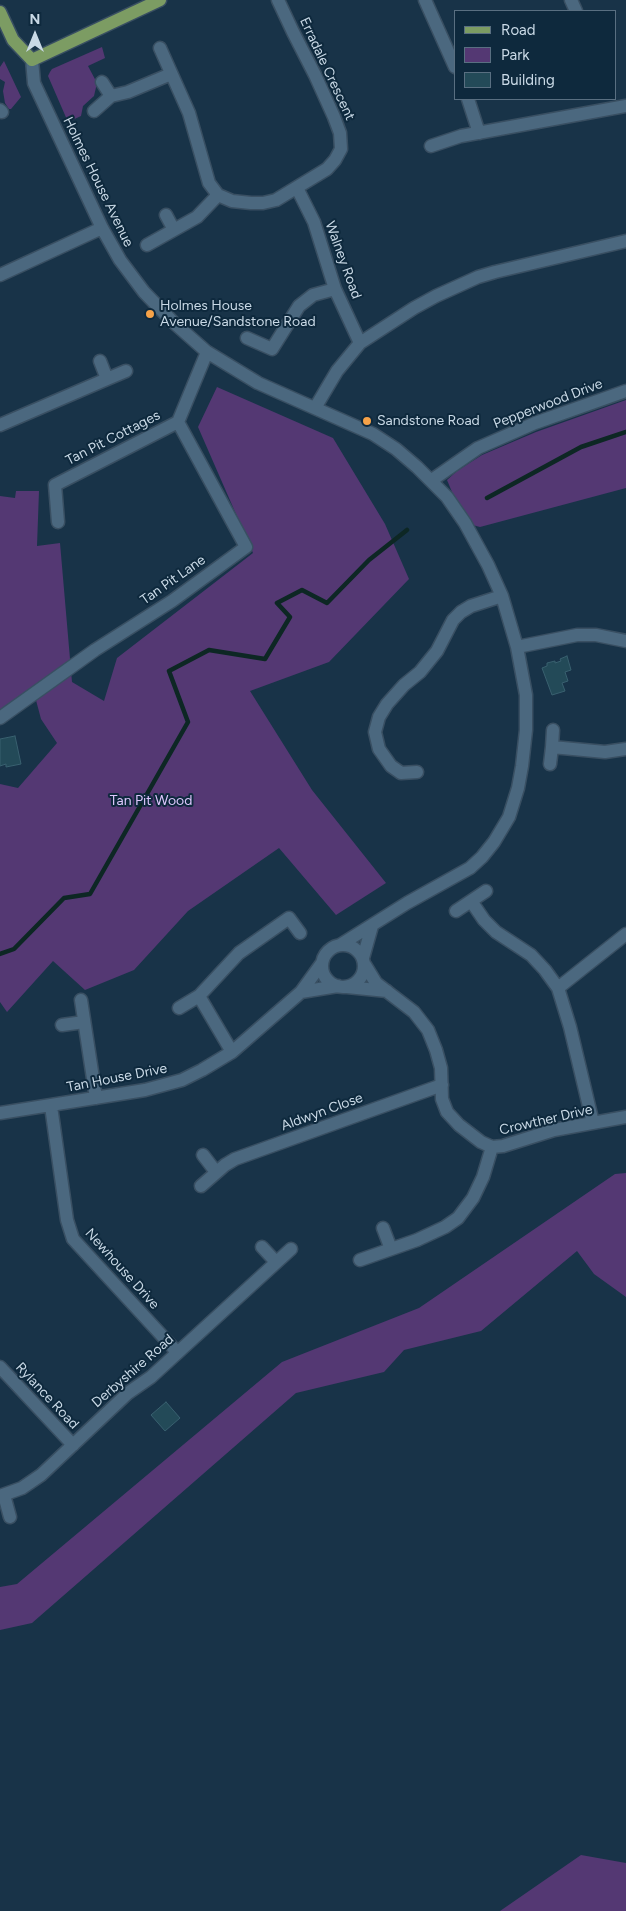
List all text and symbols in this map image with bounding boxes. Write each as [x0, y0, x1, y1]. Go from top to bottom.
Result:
north arrow [10, 10, 60, 60]
legend [454, 10, 616, 100]
text: N [30, 11, 40, 28]
street label: Erradale Crescent [296, 15, 358, 123]
text: Road [501, 21, 536, 39]
text: Park [501, 46, 530, 64]
text: Building [501, 71, 555, 89]
street label: Holmes House Avenue [59, 114, 137, 250]
street label: Walney Road [321, 219, 365, 301]
place label: Holmes House Avenue/Sandstone Road [160, 298, 316, 331]
marker: Holmes House Avenue/Sandstone Road [144, 308, 156, 320]
street label: Pepperwood Drive [491, 375, 605, 433]
street label: Tan Pit Cottages [63, 407, 163, 469]
place label: Sandstone Road [377, 413, 480, 429]
marker: Sandstone Road [361, 415, 373, 427]
street label: Tan Pit Lane [137, 552, 209, 608]
park label: Tan Pit Wood [110, 793, 192, 809]
street label: Tan House Drive [65, 1060, 169, 1096]
street label: Aldwyn Close [279, 1089, 365, 1135]
street label: Crowther Drive [498, 1101, 594, 1139]
street label: Newhouse Drive [81, 1225, 163, 1313]
street label: Derbyshire Road [89, 1331, 177, 1411]
street label: Rylance Road [12, 1359, 82, 1433]

